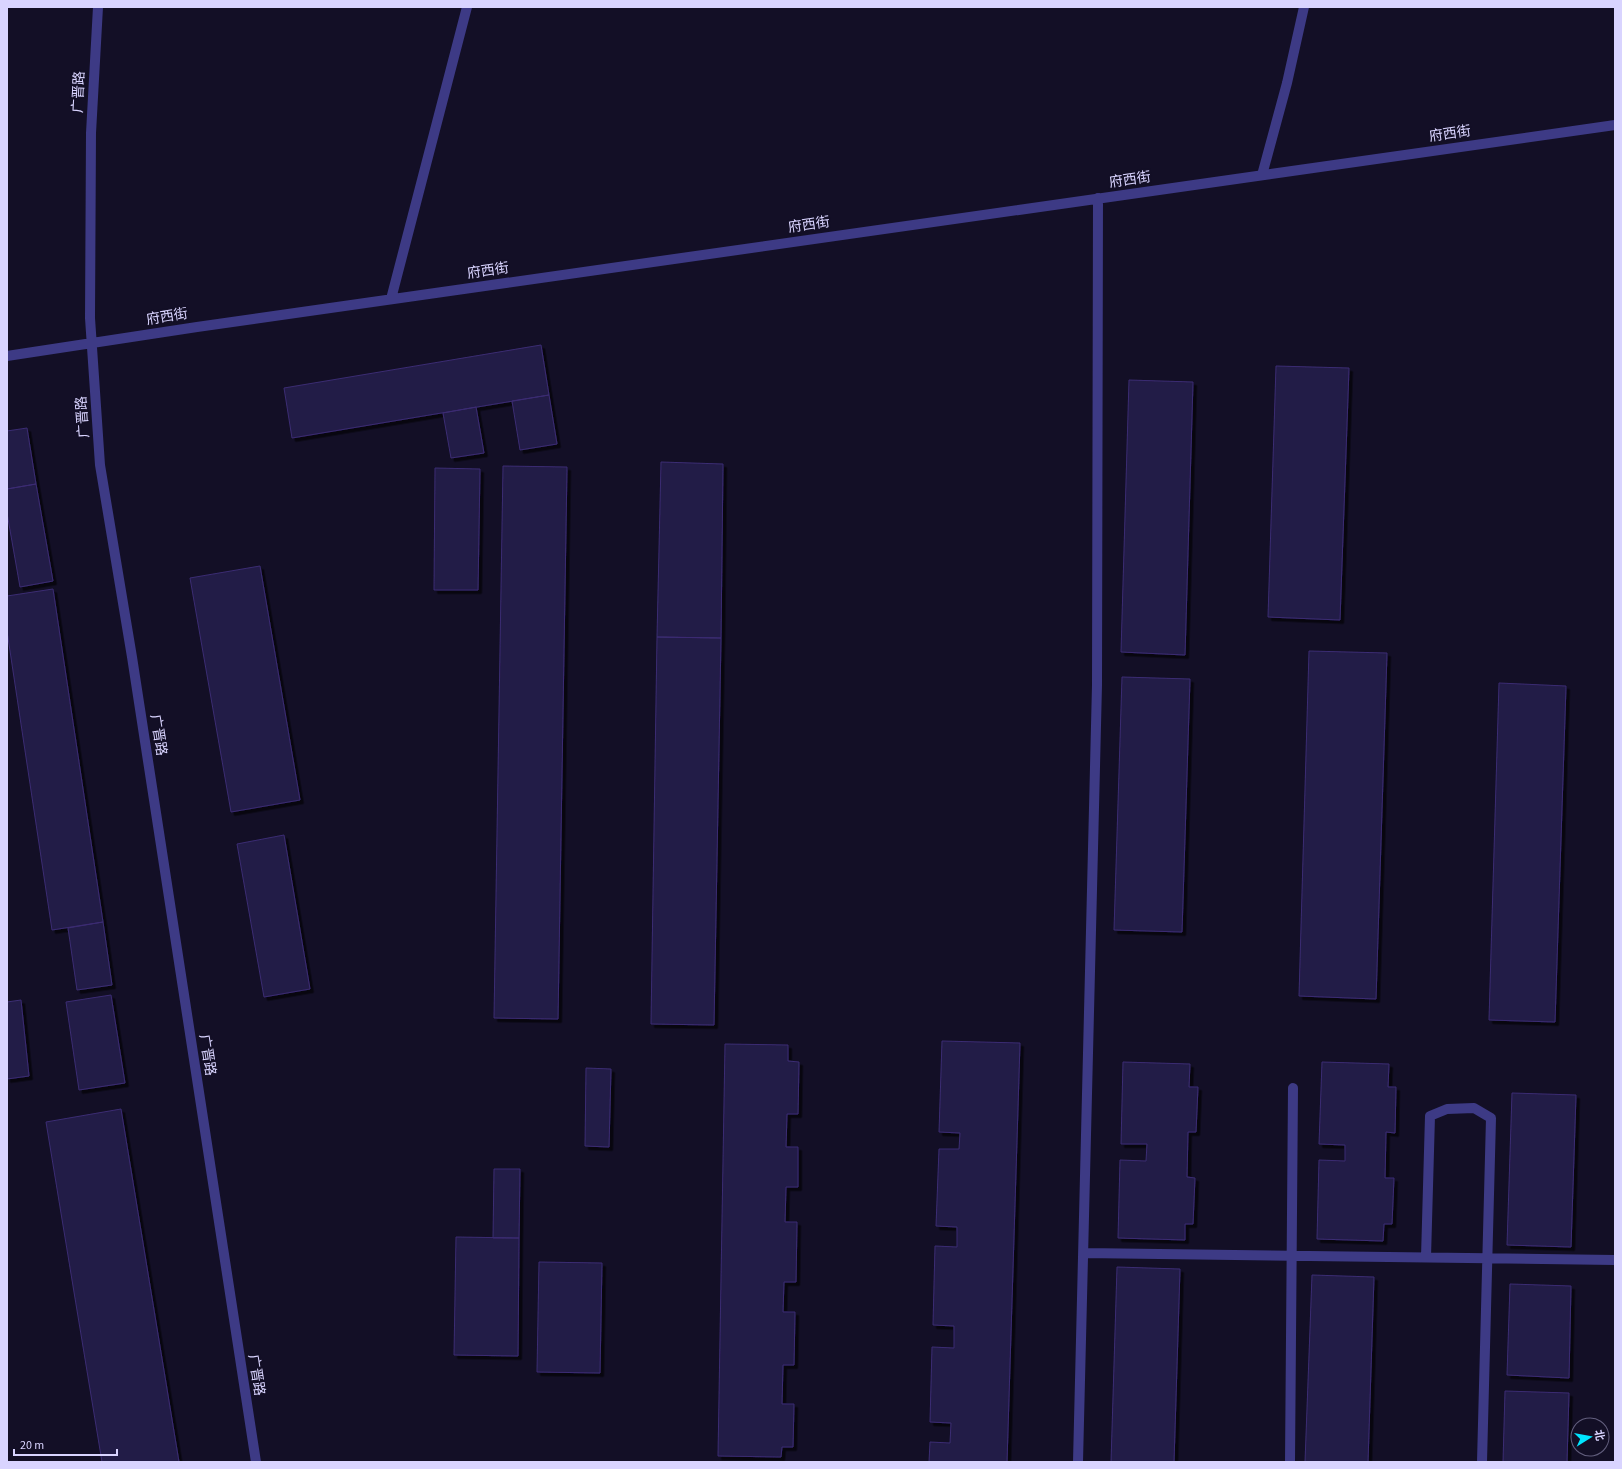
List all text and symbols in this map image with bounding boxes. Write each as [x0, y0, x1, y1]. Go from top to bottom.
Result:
street label: 广晋路 [68, 71, 90, 113]
street label: 府西街 [1428, 121, 1472, 147]
street label: 府西街 [1108, 167, 1152, 193]
street label: 府西街 [787, 212, 831, 238]
street label: 府西街 [466, 258, 510, 284]
street label: 府西街 [145, 304, 189, 330]
street label: 广晋路 [72, 395, 94, 439]
street label: 广晋路 [145, 713, 171, 757]
street label: 广晋路 [194, 1033, 220, 1077]
street label: 广晋路 [243, 1353, 269, 1397]
north arrow [1570, 1417, 1610, 1457]
text: 北 [1591, 1428, 1608, 1442]
scale bar [14, 1431, 117, 1457]
text: 20 m [20, 1437, 44, 1454]

